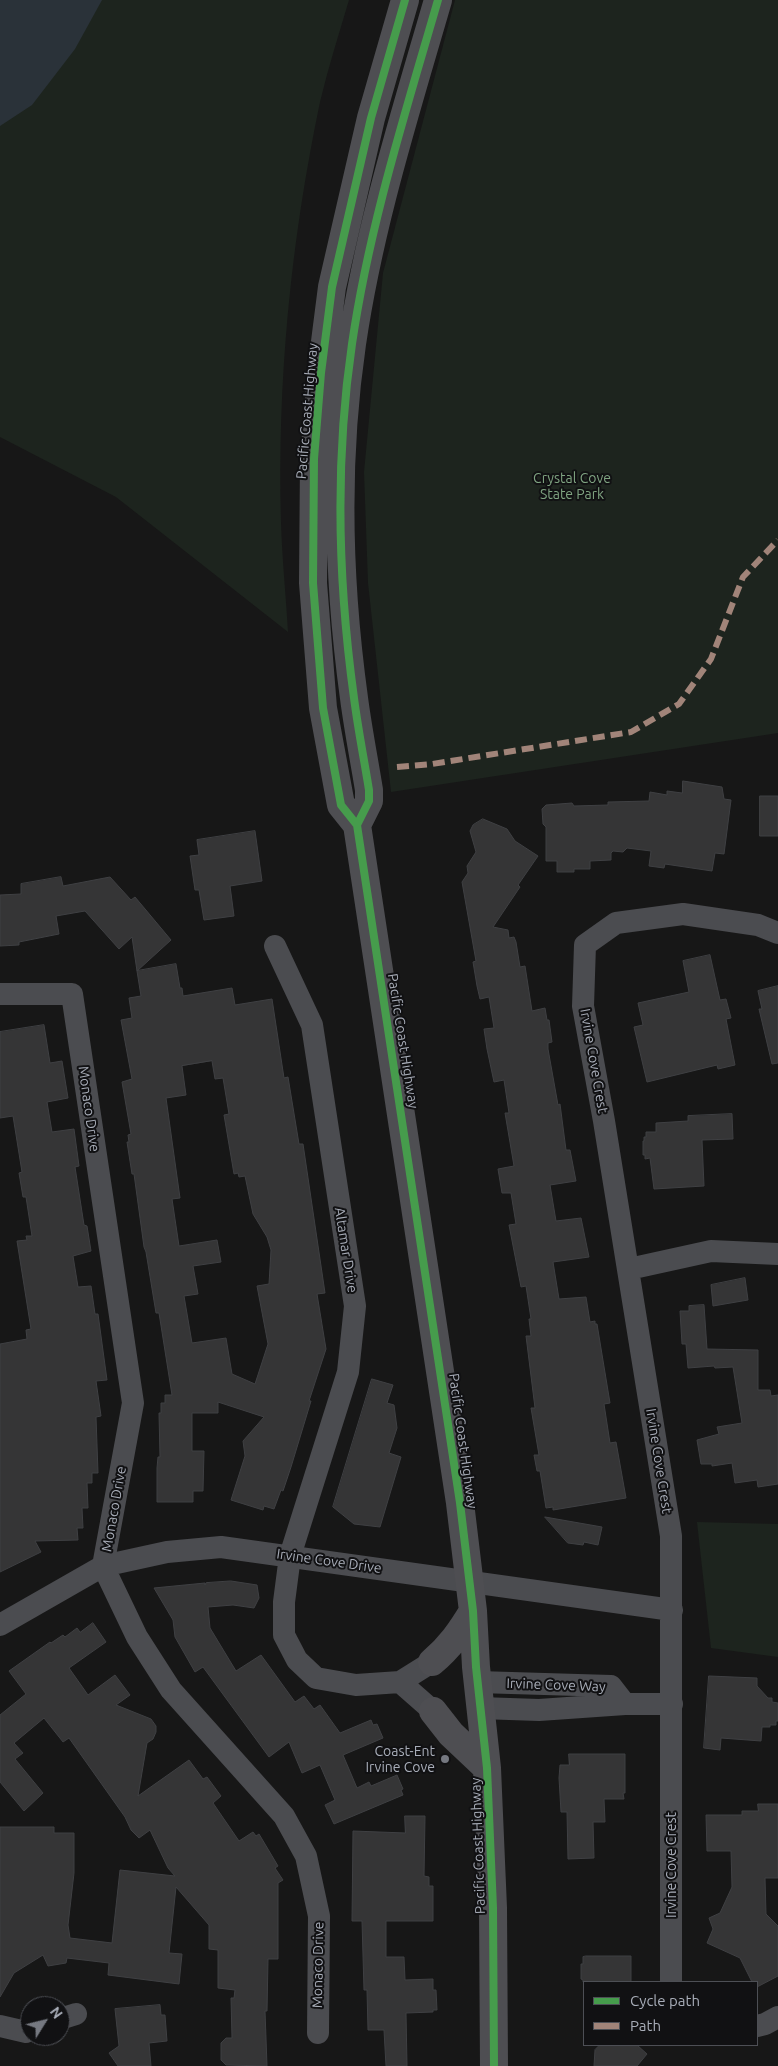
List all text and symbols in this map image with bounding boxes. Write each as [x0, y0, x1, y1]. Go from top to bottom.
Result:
street label: Pacific Coast Highway [293, 342, 321, 480]
park label: Crystal Cove State Park [533, 470, 611, 502]
street label: Pacific Coast Highway [384, 972, 422, 1110]
street label: Irvine Cove Crest [577, 1007, 611, 1115]
street label: Monaco Drive [75, 1065, 103, 1153]
street label: Altamar Drive [331, 1206, 361, 1294]
street label: Pacific Coast Highway [445, 1372, 481, 1510]
street label: Irvine Cove Crest [642, 1407, 676, 1515]
street label: Monaco Drive [98, 1465, 130, 1553]
street label: Irvine Cove Drive [275, 1545, 383, 1577]
street label: Irvine Cove Way [506, 1675, 606, 1695]
place label: Coast-Ent Irvine Cove [365, 1743, 435, 1775]
marker: Coast-Ent Irvine Cove [439, 1753, 451, 1765]
street label: Pacific Coast Highway [467, 1777, 489, 1915]
street label: Irvine Cove Crest [663, 1812, 679, 1918]
street label: Monaco Drive [309, 1922, 327, 2008]
legend [583, 1981, 758, 2046]
text: Cycle path [630, 1992, 700, 2009]
north arrow [20, 1996, 70, 2046]
text: N [47, 2004, 66, 2022]
text: Path [630, 2017, 661, 2034]

